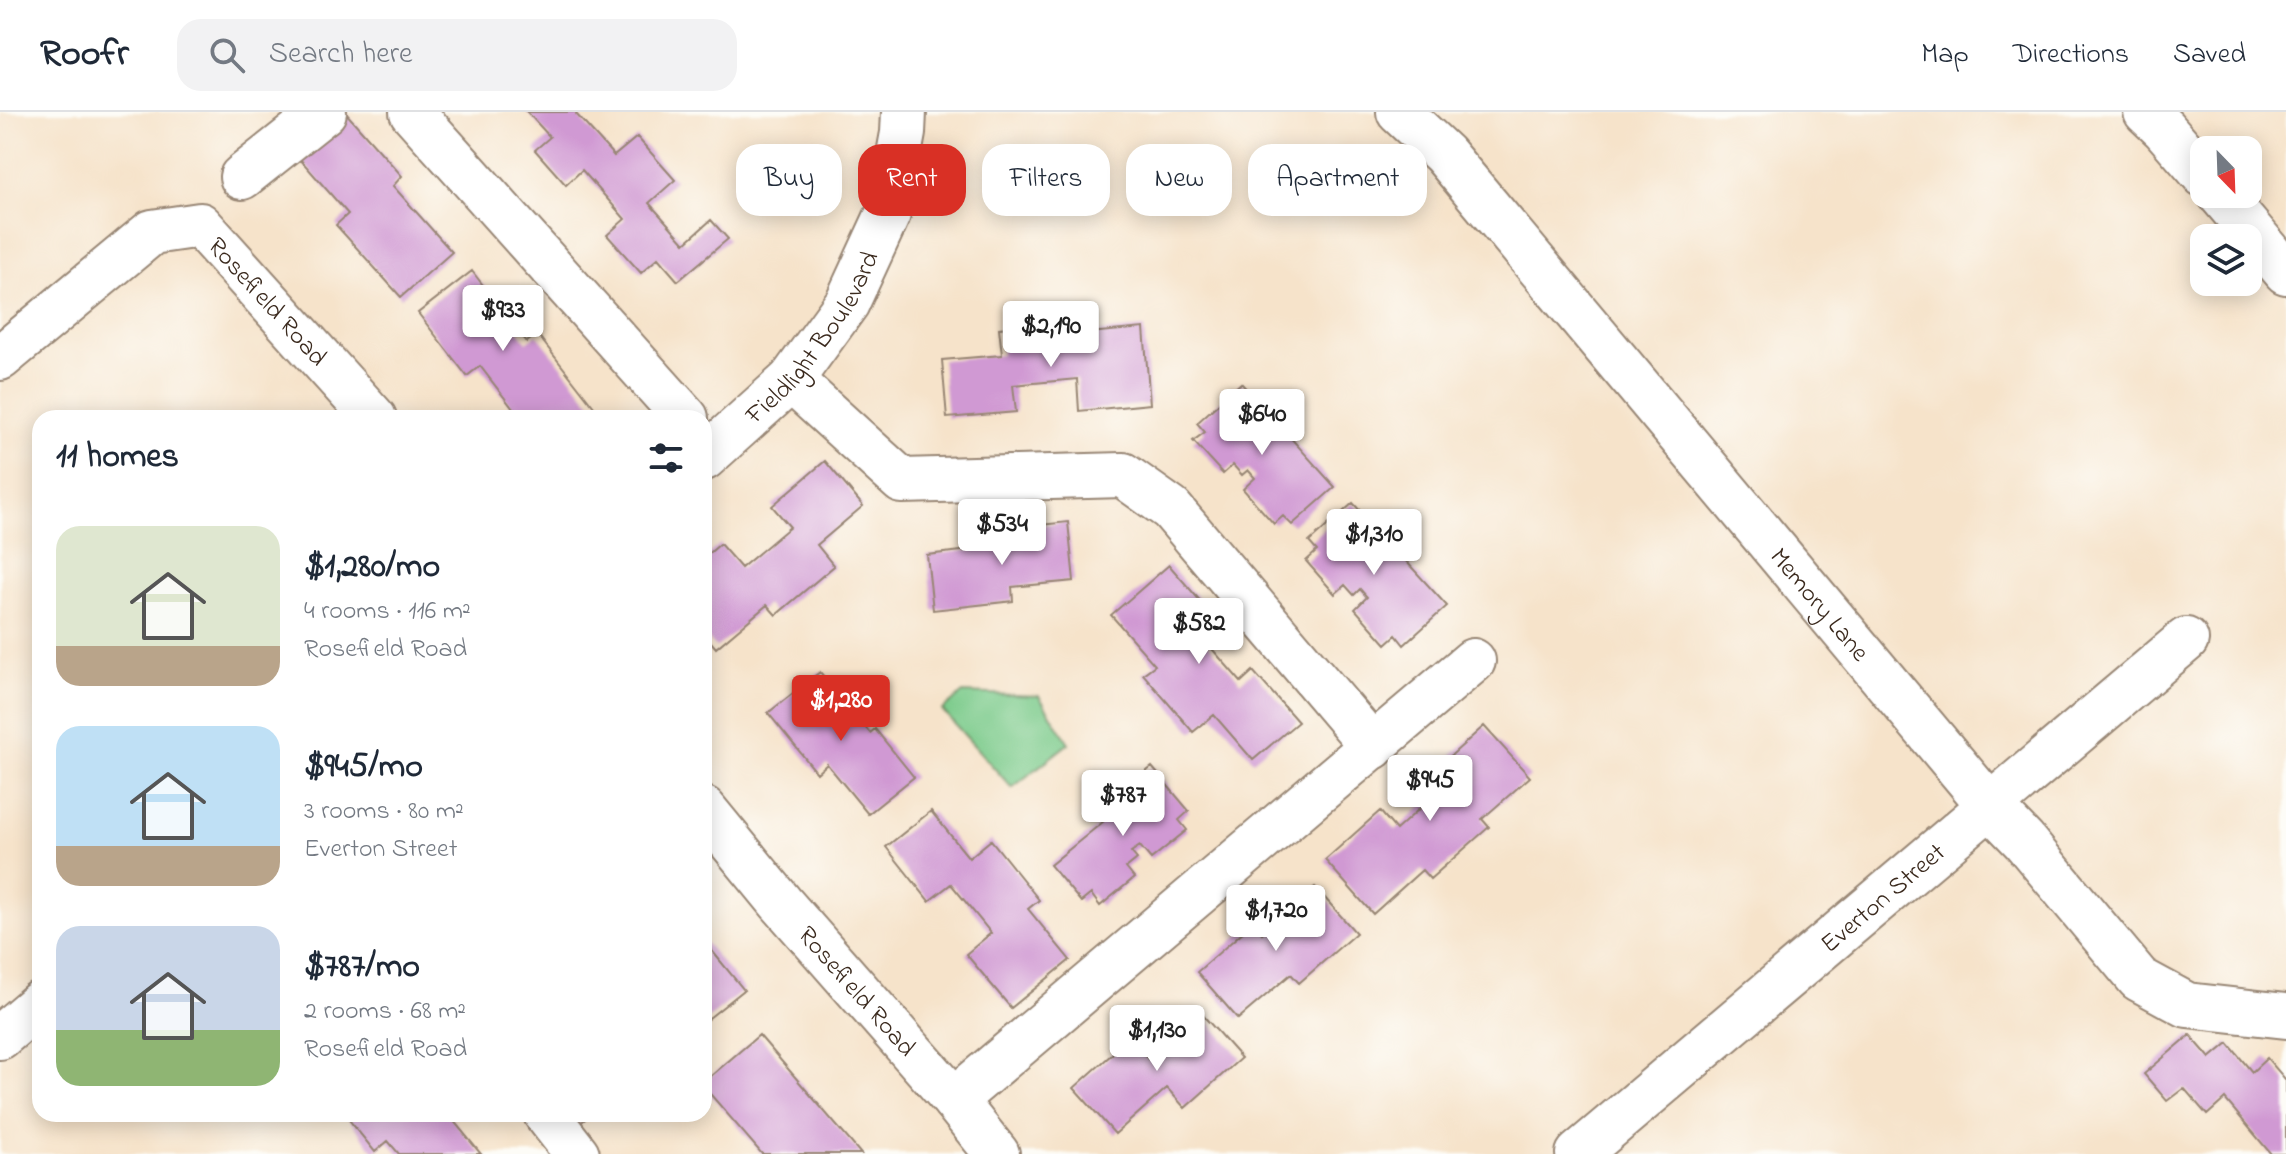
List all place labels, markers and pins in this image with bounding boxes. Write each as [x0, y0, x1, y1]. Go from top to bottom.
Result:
pin: $933 [456, 285, 550, 353]
pin: $2,190 [986, 301, 1116, 369]
pin: $640 [1215, 389, 1309, 457]
pin: $534 [955, 499, 1049, 567]
pin: $1,310 [1309, 509, 1439, 577]
pin: $582 [1152, 598, 1246, 666]
pin: $1,280 [776, 675, 906, 743]
pin: $945 [1383, 755, 1477, 823]
pin: $787 [1076, 770, 1170, 838]
pin: $1,720 [1211, 885, 1341, 953]
pin: $1,130 [1092, 1005, 1222, 1073]

